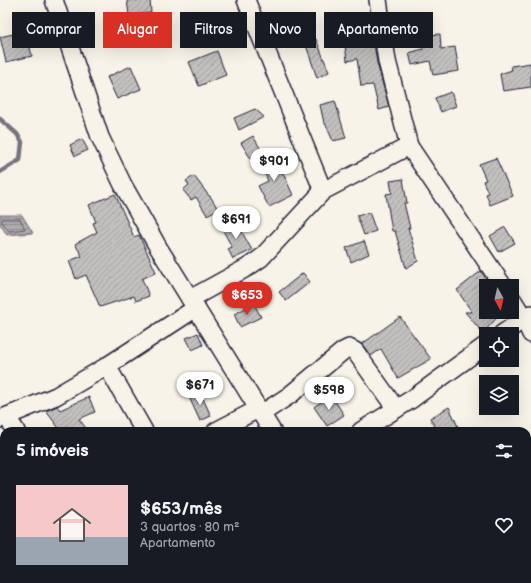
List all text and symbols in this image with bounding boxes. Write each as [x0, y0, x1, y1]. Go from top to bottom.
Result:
chip: Comprar [12, 12, 95, 48]
chip: Alugar [103, 12, 172, 48]
chip: Filtros [180, 12, 247, 48]
chip: Novo [255, 12, 316, 48]
chip: Apartamento [324, 12, 433, 48]
pin: $901 [250, 148, 298, 182]
text: $901 [259, 153, 289, 169]
pin: $691 [212, 206, 260, 240]
text: $691 [221, 211, 251, 227]
north arrow [479, 279, 519, 319]
map controls [479, 279, 519, 415]
pin: $653 [223, 282, 271, 316]
text: $653 [231, 287, 263, 303]
button: locate [479, 327, 519, 367]
pin: $671 [176, 372, 224, 406]
button: layers [479, 375, 519, 415]
text: $671 [185, 377, 215, 393]
pin: $598 [305, 377, 353, 411]
text: $598 [313, 382, 345, 398]
icon: filters [493, 440, 515, 462]
text: 5 imóveis [16, 441, 89, 461]
text: $653/mês [140, 499, 222, 519]
icon: home [48, 501, 96, 549]
icon: heart [493, 514, 515, 536]
text: 3 quartos · 80 m² [140, 519, 240, 535]
text: Apartamento [140, 535, 215, 551]

